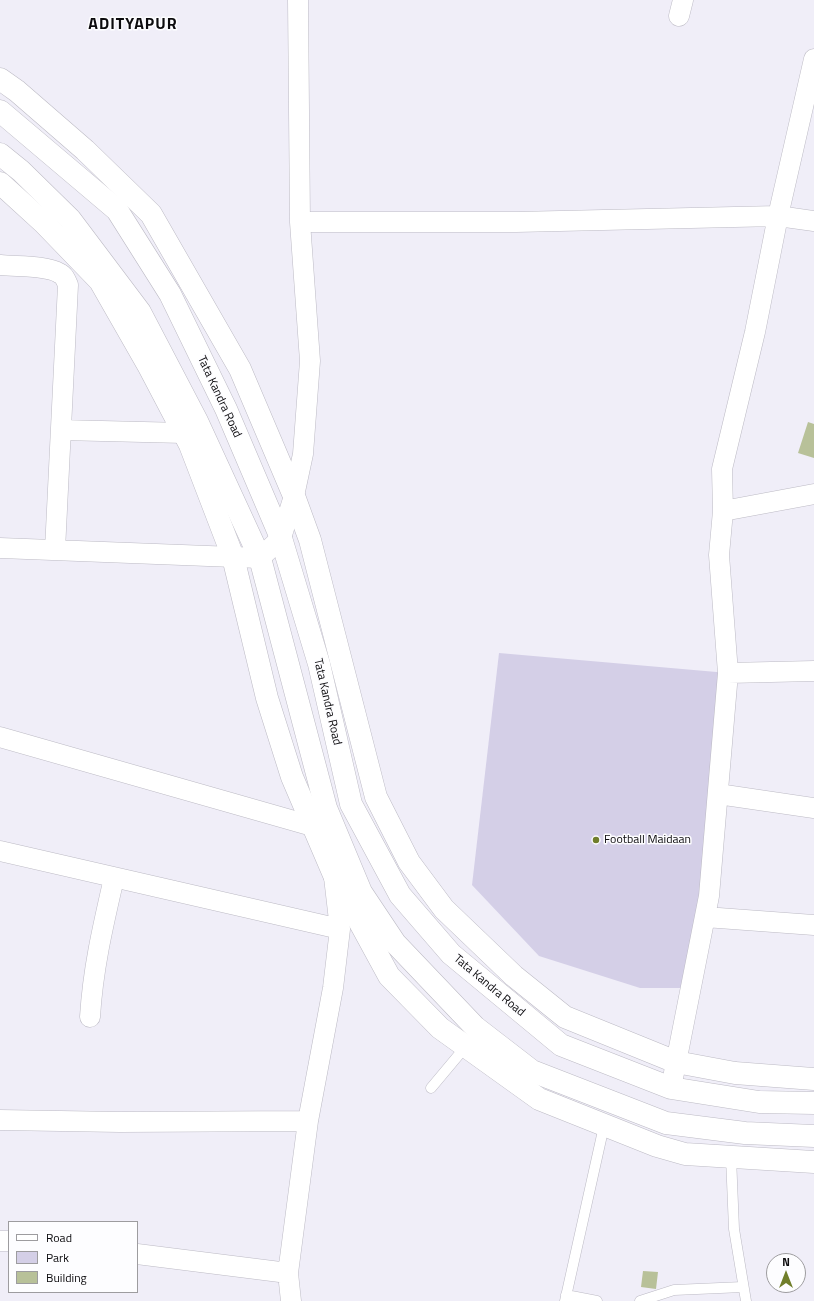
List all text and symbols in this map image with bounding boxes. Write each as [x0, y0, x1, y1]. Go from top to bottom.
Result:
district label: ADITYAPUR [88, 15, 178, 35]
street label: Tata Kandra Road [194, 354, 244, 440]
street label: Tata Kandra Road [310, 657, 344, 747]
place label: Football Maidaan [604, 833, 691, 847]
marker: Football Maidaan [591, 835, 601, 845]
street label: Tata Kandra Road [450, 952, 528, 1020]
legend [8, 1221, 138, 1293]
text: Road [46, 1228, 72, 1247]
text: Park [46, 1248, 69, 1267]
north arrow [766, 1253, 806, 1293]
text: N [782, 1254, 790, 1270]
text: Building [46, 1268, 87, 1287]

